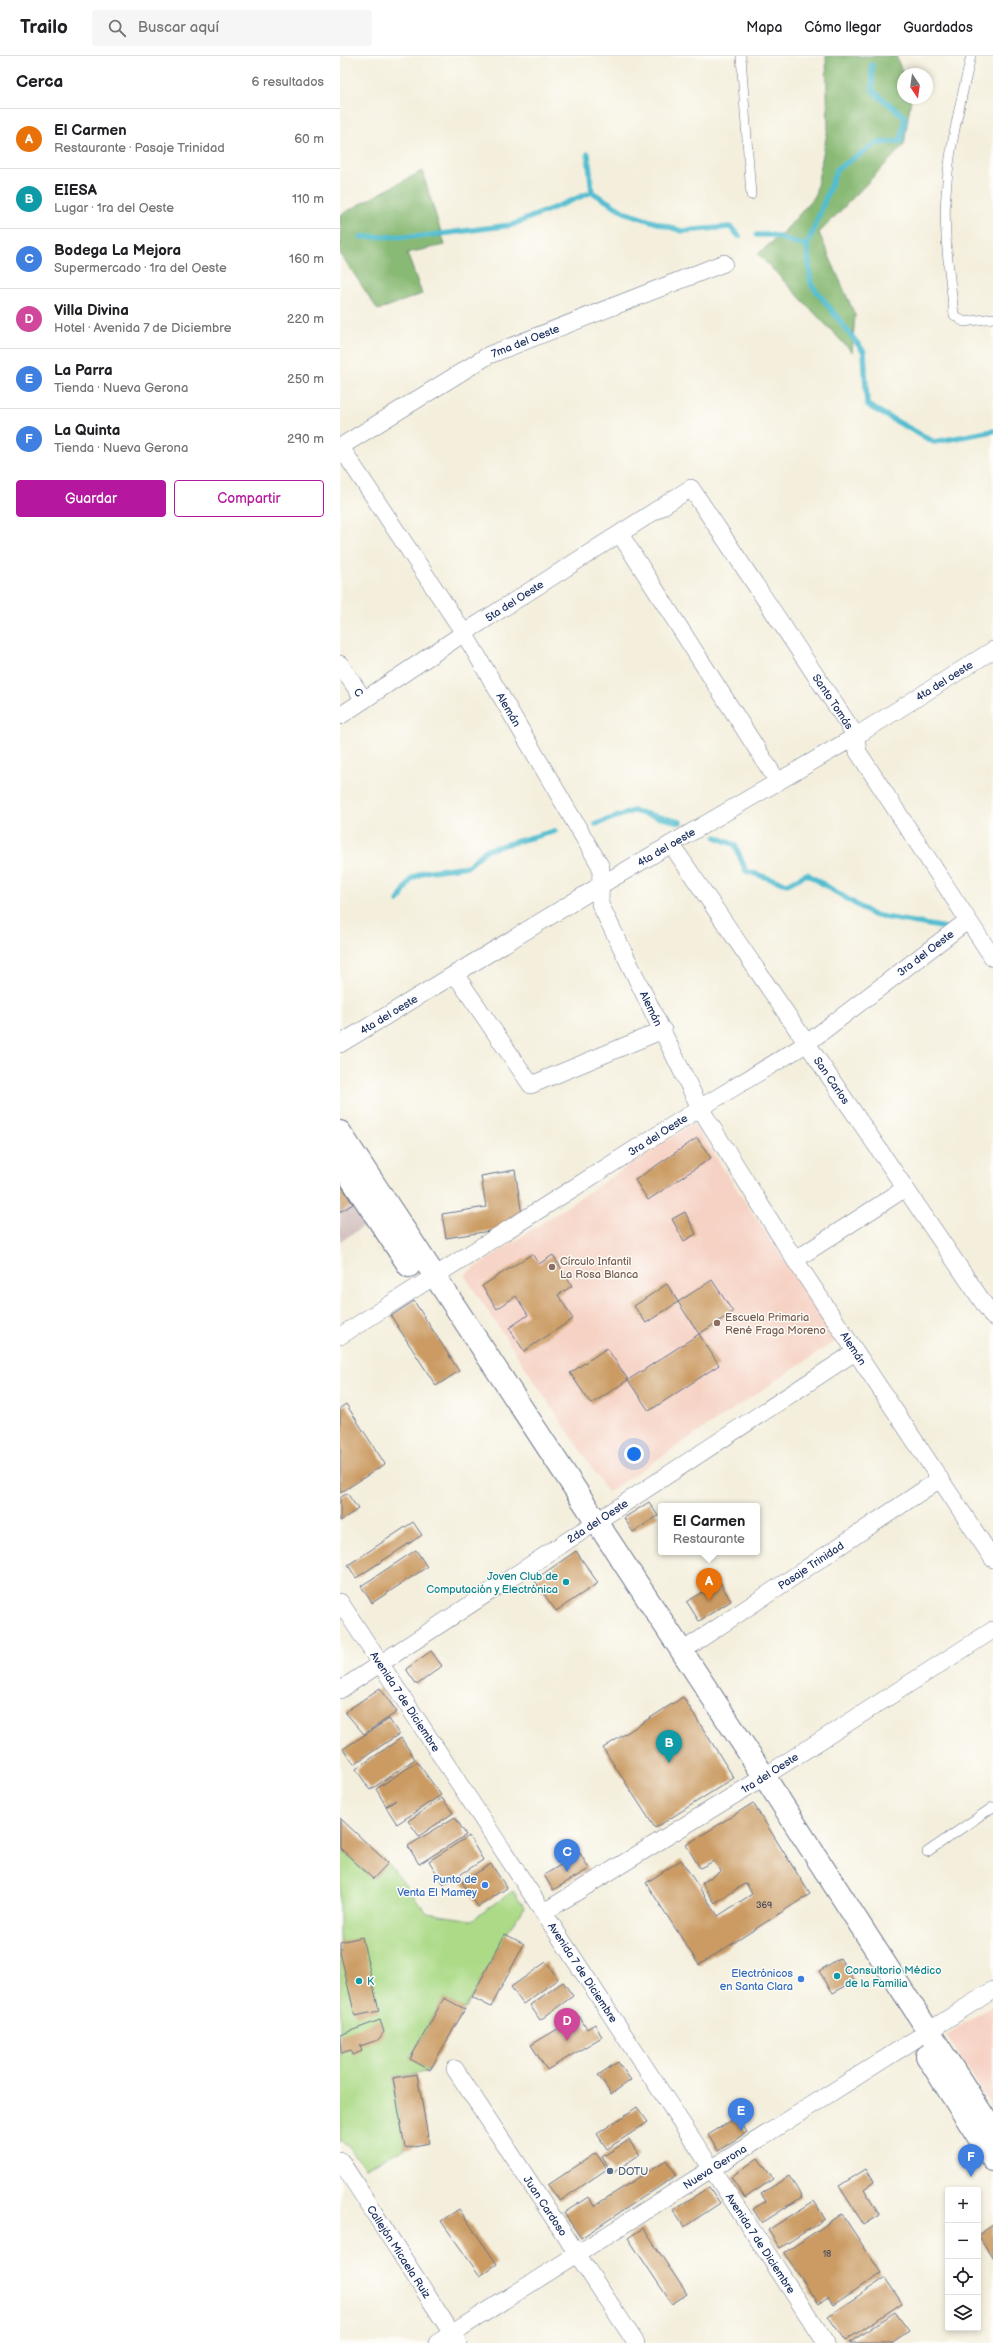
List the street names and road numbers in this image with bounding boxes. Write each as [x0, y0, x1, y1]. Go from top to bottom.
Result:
street label: 7ma del Oeste [490, 322, 562, 360]
street label: 5ta del Oeste [483, 578, 547, 625]
street label: 4ta del oeste [913, 658, 976, 704]
street label: Santo Tomás [810, 672, 856, 732]
street label: C [351, 686, 366, 700]
street label: Alemán [493, 690, 523, 729]
street label: 4ta del oeste [635, 825, 698, 869]
street label: 3ra del Oeste [895, 927, 957, 979]
street label: Alemán [637, 989, 665, 1028]
street label: 4ta del oeste [358, 992, 421, 1037]
street label: San Carlos [811, 1055, 852, 1107]
street label: 3ra del Oeste [626, 1111, 690, 1159]
street label: Alemán [837, 1330, 869, 1368]
street label: 2da del Oeste [565, 1496, 631, 1546]
street label: Pasaje Trinidad [776, 1539, 846, 1592]
street label: Avenida 7 de Diciembre [367, 1649, 443, 1755]
street label: 1ra del Oeste [739, 1750, 801, 1796]
street label: Avenida 7 de Diciembre [545, 1919, 621, 2025]
street label: Nueva Gerona [681, 2142, 749, 2192]
street label: Juan Cardoso [520, 2174, 570, 2239]
street label: Avenida 7 de Diciembre [723, 2191, 798, 2297]
street label: Callejón Micaela Ruiz [364, 2203, 434, 2301]

